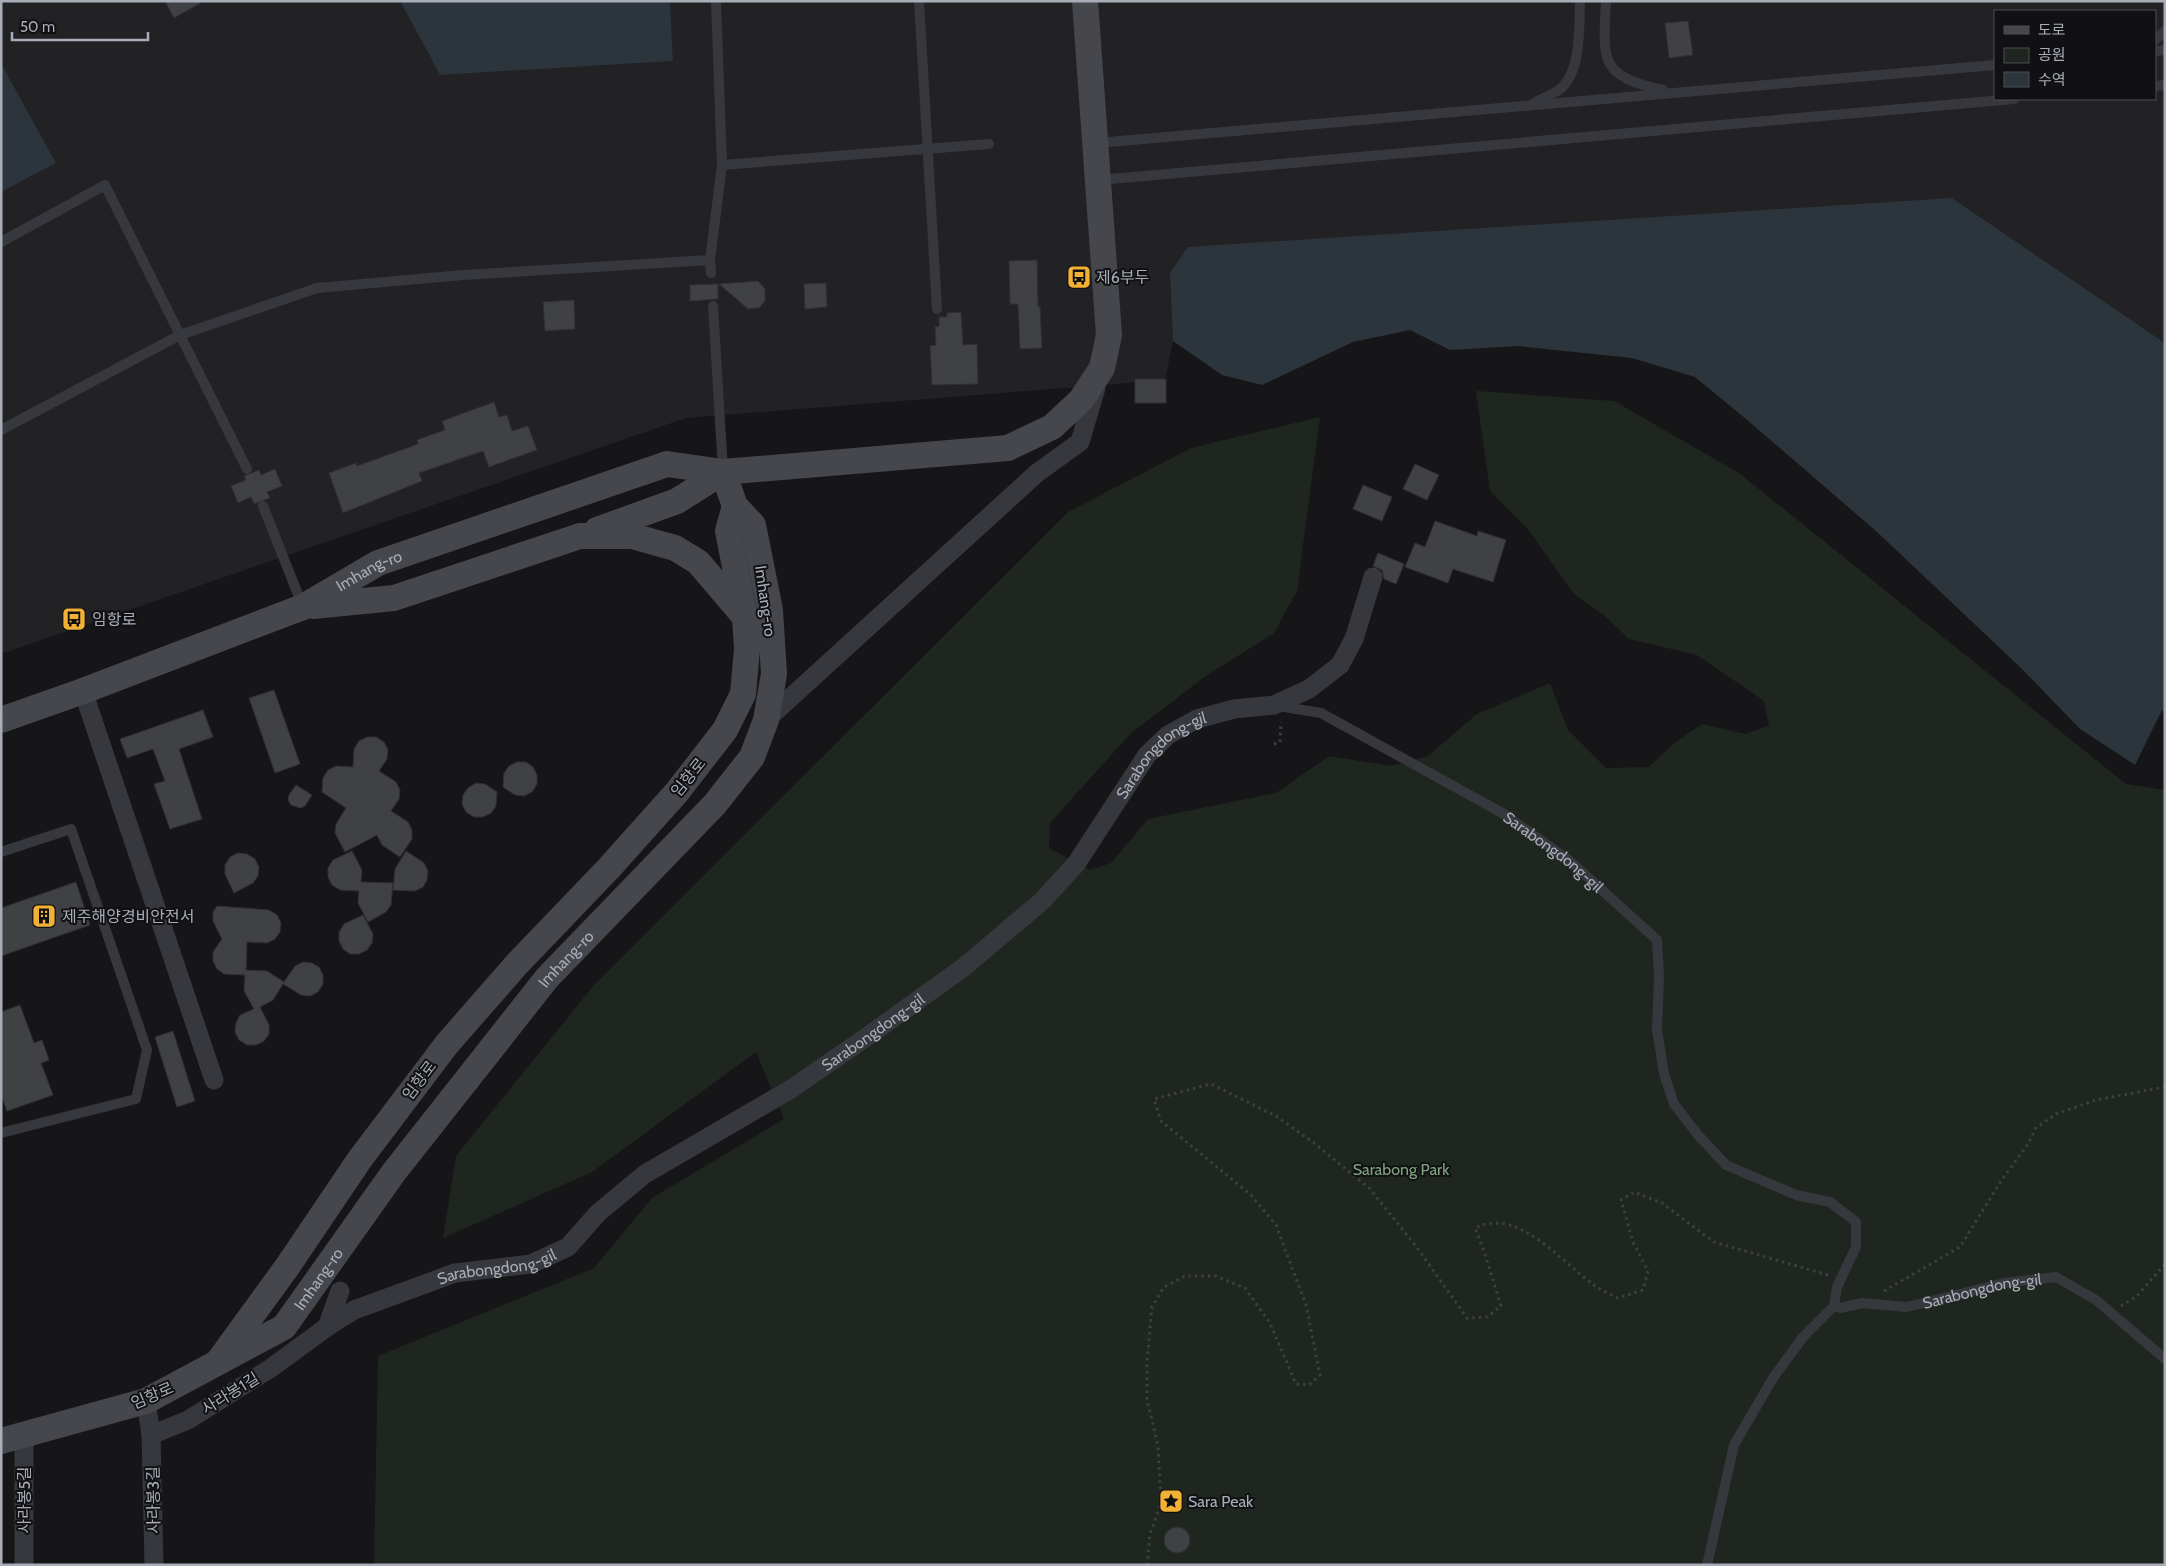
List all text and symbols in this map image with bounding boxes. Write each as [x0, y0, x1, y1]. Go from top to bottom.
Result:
scale bar [12, 10, 149, 42]
legend [1994, 10, 2156, 100]
text: 50 m [20, 18, 55, 36]
text: 도로 [2038, 21, 2066, 39]
text: 공원 [2038, 46, 2066, 64]
text: 수역 [2038, 71, 2066, 89]
bus stop icon: 제6부두 [1066, 264, 1092, 290]
place label: 제6부두 [1096, 268, 1149, 287]
street label: Imhang-ro [333, 547, 405, 596]
street label: Imhang-ro [751, 564, 780, 638]
bus stop icon: 임항로 [61, 606, 87, 632]
place label: 임항로 [92, 610, 136, 629]
street label: Sarabongdong-gil [1112, 708, 1208, 802]
street label: 임항로 [667, 754, 710, 800]
street label: Sarabongdong-gil [1500, 808, 1607, 897]
building icon: 제주해양경비안전서 [31, 903, 57, 929]
place label: 제주해양경비안전서 [62, 907, 194, 926]
street label: Imhang-ro [534, 926, 598, 991]
street label: Sarabongdong-gil [818, 990, 928, 1075]
street label: 임항로 [399, 1057, 440, 1104]
park label: Sarabong Park [1353, 1160, 1450, 1179]
street label: Imhang-ro [290, 1244, 347, 1314]
street label: Sarabongdong-gil [435, 1245, 559, 1289]
street label: Sarabongdong-gil [1921, 1270, 2043, 1313]
street label: 사라봉1길 [198, 1368, 262, 1418]
street label: 임항로 [128, 1378, 176, 1413]
street label: 사라봉5길 [15, 1466, 34, 1534]
street label: 사라봉3길 [143, 1466, 164, 1534]
place icon: Sara Peak [1158, 1488, 1184, 1514]
place label: Sara Peak [1188, 1492, 1254, 1511]

